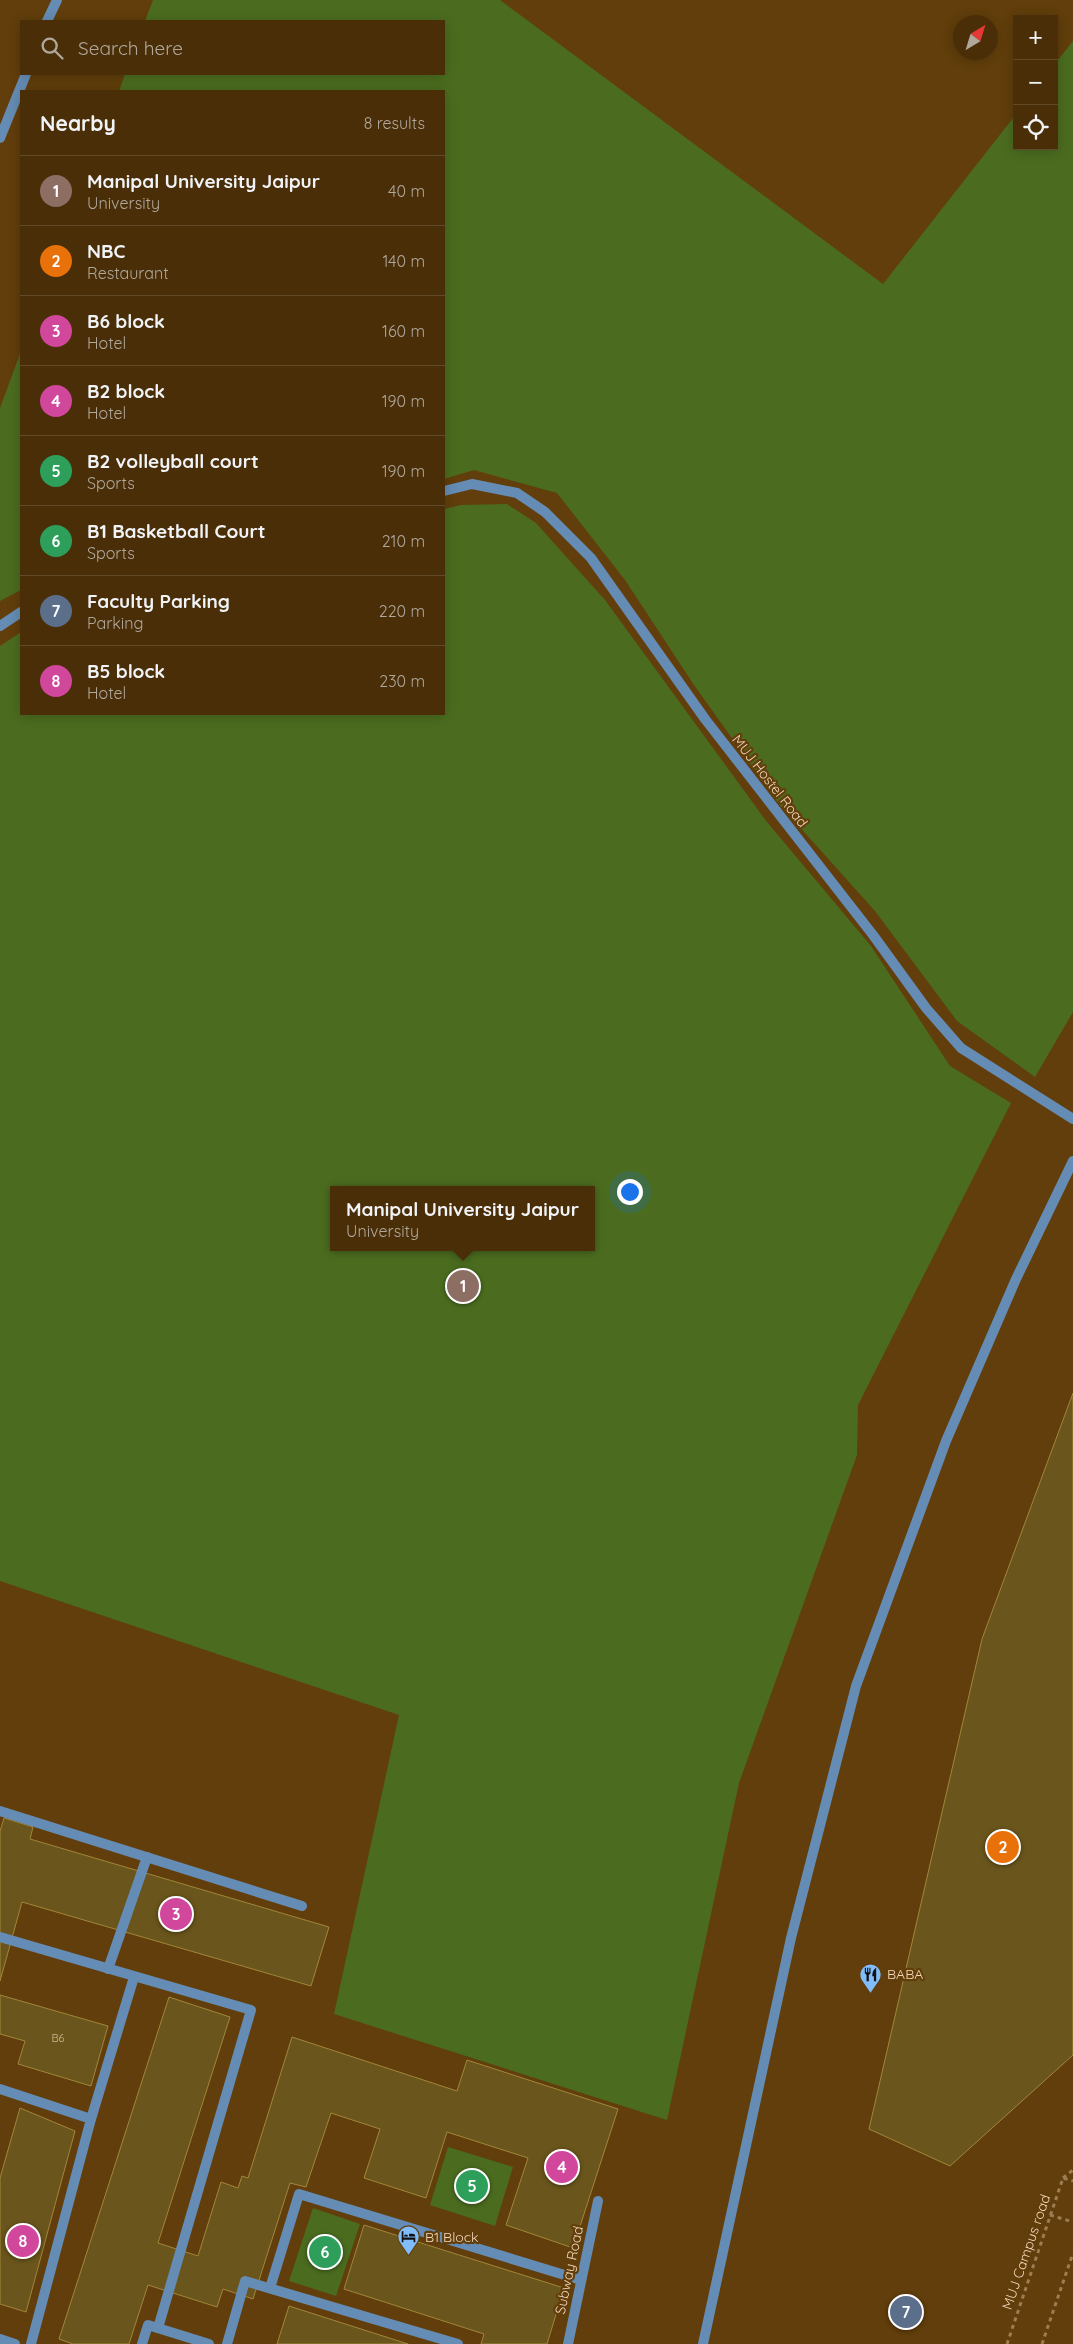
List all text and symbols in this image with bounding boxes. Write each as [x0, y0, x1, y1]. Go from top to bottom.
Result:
north arrow [953, 15, 998, 60]
map controls [1013, 15, 1058, 150]
button: + [1013, 15, 1058, 60]
search box [20, 20, 445, 75]
icon: search [38, 34, 66, 62]
text: Search here [78, 36, 183, 60]
button: − [1013, 60, 1058, 105]
button: locate [1013, 105, 1058, 150]
text: Nearby [40, 110, 116, 136]
text: 8 results [364, 113, 425, 133]
text: Manipal University Jaipur [87, 169, 320, 193]
text: 1 [53, 181, 59, 201]
text: 40 m [388, 181, 425, 201]
text: University [87, 193, 160, 213]
text: NBC [87, 239, 125, 263]
text: 2 [51, 251, 61, 271]
text: 140 m [382, 251, 425, 271]
text: Restaurant [87, 263, 169, 283]
text: B6 block [87, 309, 165, 333]
text: 3 [52, 321, 60, 341]
text: 160 m [382, 321, 425, 341]
text: Hotel [87, 333, 126, 353]
text: B2 block [87, 379, 165, 403]
text: 4 [51, 391, 61, 411]
text: 190 m [382, 391, 425, 411]
text: Hotel [87, 403, 126, 423]
text: B2 volleyball court [87, 449, 259, 473]
text: 5 [51, 461, 61, 481]
text: 190 m [382, 461, 425, 481]
text: Sports [87, 473, 135, 493]
text: B1 Basketball Court [87, 519, 265, 543]
text: 6 [52, 531, 60, 551]
text: 210 m [382, 531, 425, 551]
text: Sports [87, 543, 135, 563]
text: Faculty Parking [87, 589, 230, 613]
text: 7 [52, 601, 60, 621]
text: 220 m [379, 601, 425, 621]
text: Parking [87, 613, 144, 633]
text: B5 block [87, 659, 165, 683]
text: 8 [52, 671, 60, 691]
text: 230 m [379, 671, 425, 691]
text: Hotel [87, 683, 126, 703]
street label: MUJ Hostel Road [728, 731, 812, 831]
your location [617, 1179, 643, 1205]
popup [330, 1186, 595, 1251]
text: Manipal University Jaipur [346, 1197, 579, 1221]
text: University [346, 1221, 419, 1241]
pin: 1 [447, 1267, 479, 1305]
pin: 2 [987, 1828, 1019, 1866]
pin: 3 [160, 1895, 192, 1933]
restaurant icon: BABA [859, 1962, 883, 1993]
place label: BABA [887, 1965, 923, 1983]
house number: B6 [51, 2031, 65, 2045]
pin: 4 [546, 2148, 578, 2186]
pin: 5 [456, 2167, 488, 2205]
street label: MUJ Campus road [998, 2192, 1054, 2312]
pin: 8 [7, 2222, 39, 2260]
street label: Subway Road [551, 2224, 587, 2316]
hotel icon: B1 Block [397, 2225, 421, 2256]
place label: B1 Block [425, 2228, 478, 2246]
pin: 6 [309, 2233, 341, 2271]
pin: 7 [890, 2293, 922, 2331]

